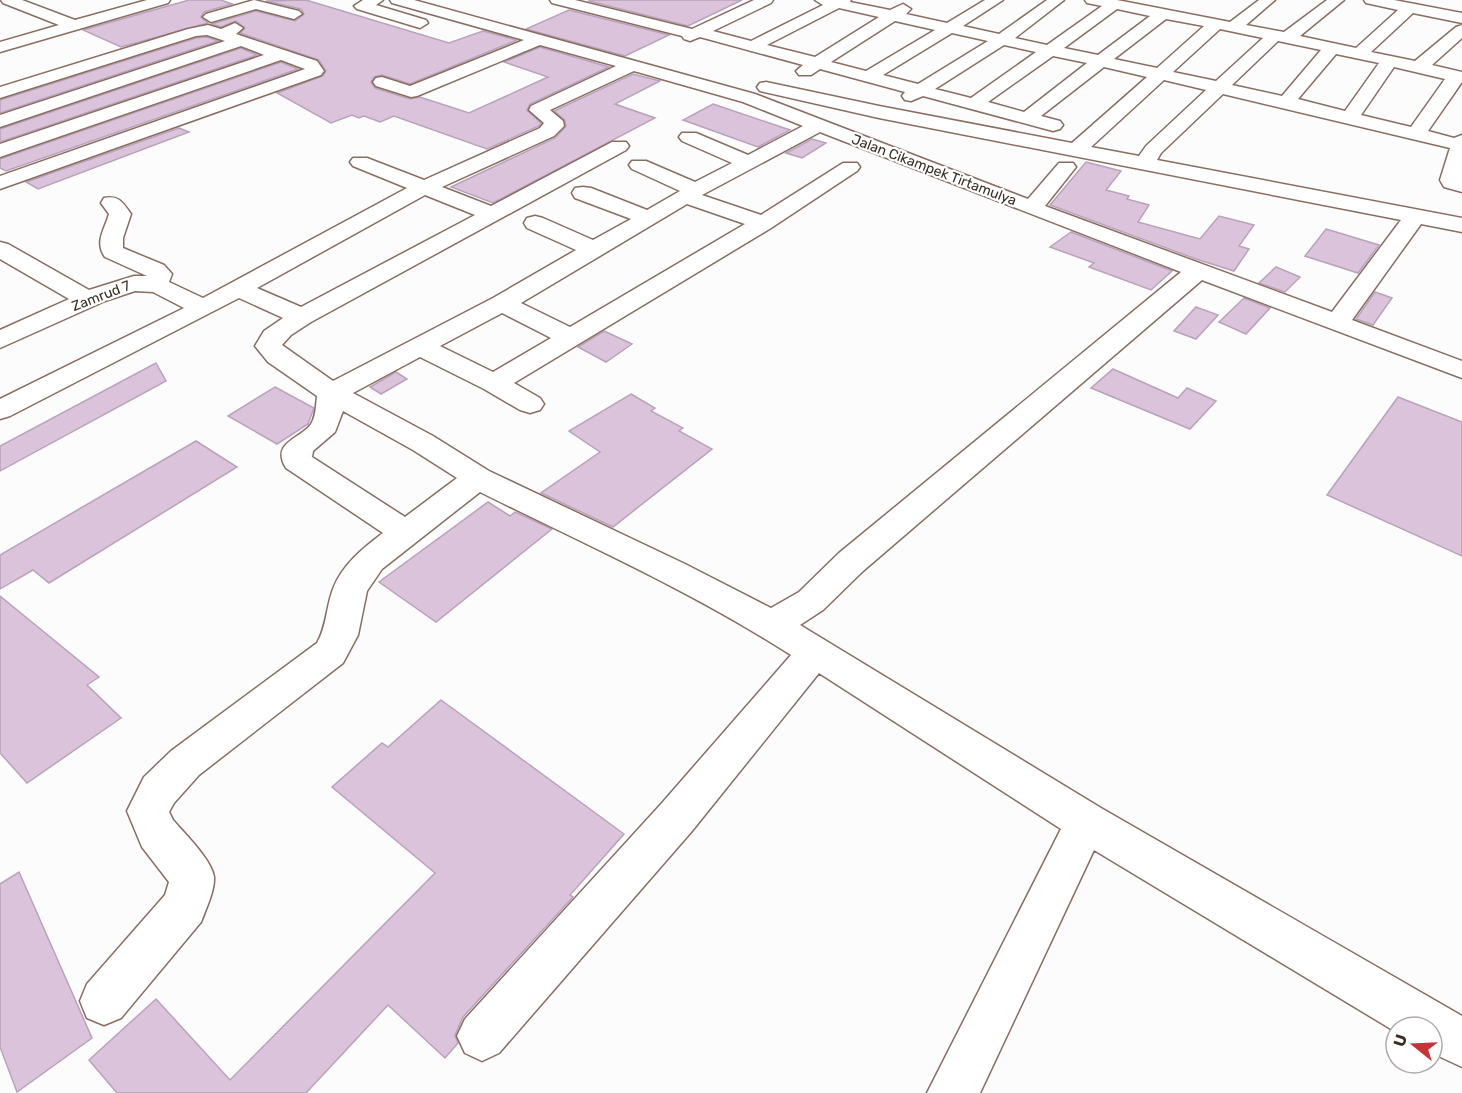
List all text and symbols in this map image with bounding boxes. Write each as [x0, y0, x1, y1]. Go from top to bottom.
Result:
street label: Jalan Cikampek Tirtamulya [849, 131, 1019, 209]
street label: Zamrud 7 [69, 277, 133, 315]
north arrow [1384, 1015, 1444, 1075]
text: U [1389, 1032, 1411, 1049]

